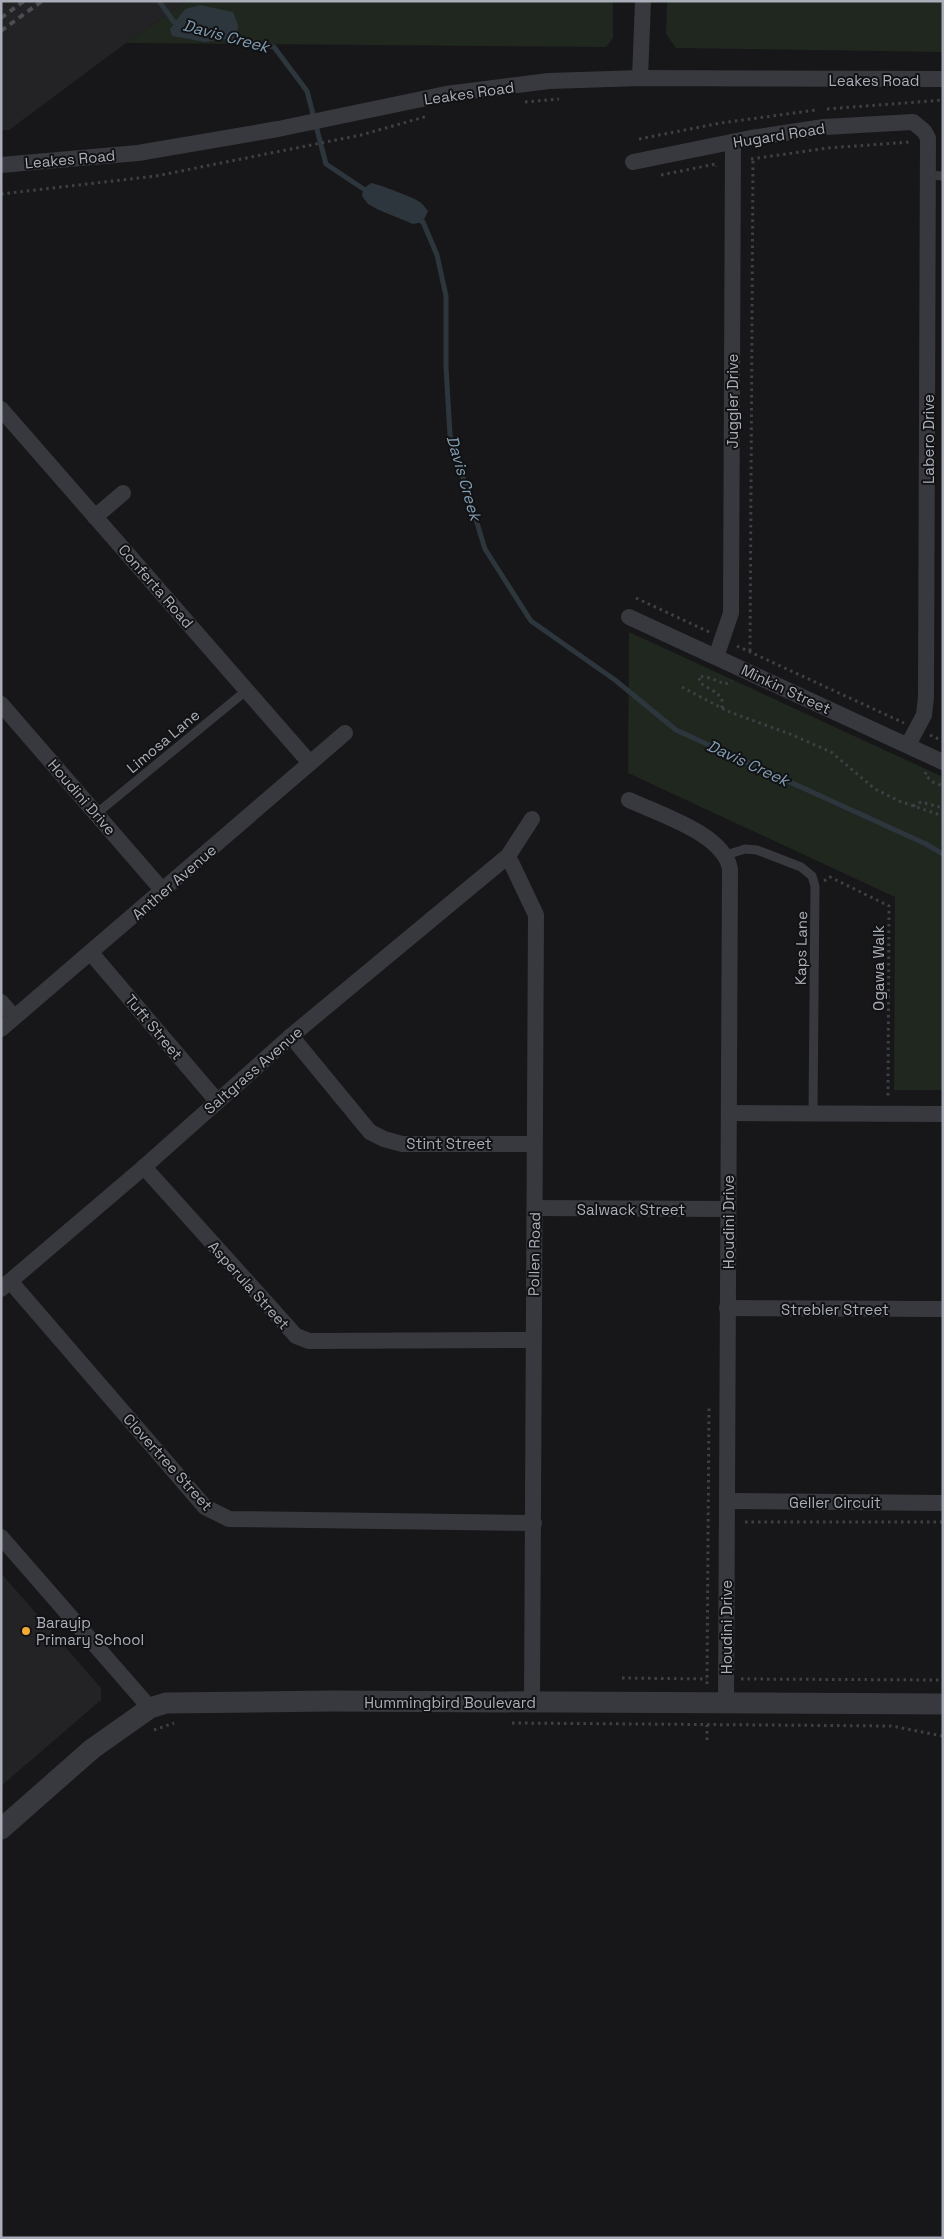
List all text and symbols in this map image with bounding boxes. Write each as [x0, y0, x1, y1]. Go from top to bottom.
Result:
water label: Davis Creek [181, 14, 274, 58]
street label: Leakes Road [829, 71, 919, 90]
street label: Leakes Road [423, 77, 515, 109]
street label: Hugard Road [732, 118, 826, 152]
street label: Leakes Road [24, 146, 116, 172]
street label: Juggler Drive [723, 353, 742, 448]
street label: Labero Drive [919, 394, 938, 484]
water label: Davis Creek [442, 433, 487, 526]
street label: Conferta Road [114, 540, 198, 632]
street label: Minkin Street [738, 660, 834, 718]
street label: Limosa Lane [123, 705, 203, 777]
water label: Davis Creek [704, 735, 794, 792]
street label: Houdini Drive [44, 755, 120, 839]
street label: Anther Avenue [128, 840, 220, 924]
street label: Kaps Lane [791, 911, 811, 985]
street label: Ogawa Walk [869, 925, 888, 1011]
street label: Tuft Street [121, 990, 187, 1064]
street label: Saltgrass Avenue [200, 1022, 306, 1118]
street label: Stint Street [406, 1134, 492, 1153]
street label: Houdini Drive [719, 1175, 738, 1269]
street label: Salwack Street [577, 1200, 685, 1219]
street label: Pollen Road [524, 1212, 544, 1296]
street label: Asperula Street [204, 1237, 294, 1333]
street label: Strebler Street [781, 1300, 889, 1319]
street label: Clovertree Street [119, 1409, 217, 1515]
street label: Geller Circuit [789, 1493, 881, 1512]
street label: Houdini Drive [717, 1580, 736, 1674]
place label: Barayip Primary School [36, 1613, 144, 1649]
marker: Barayip Primary School [20, 1625, 32, 1637]
street label: Hummingbird Boulevard [364, 1693, 536, 1712]

